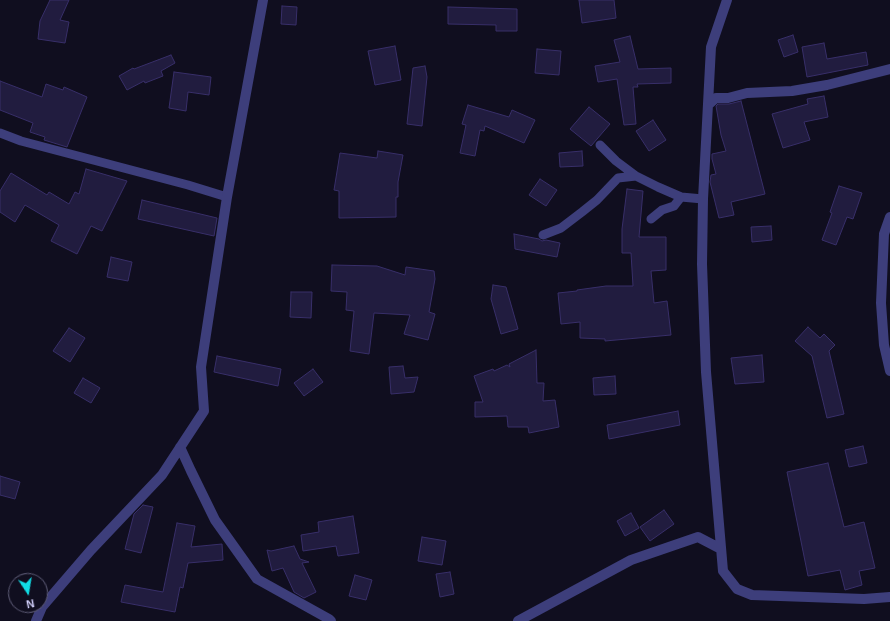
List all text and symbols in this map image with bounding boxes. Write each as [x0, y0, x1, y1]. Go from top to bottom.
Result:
north arrow [8, 573, 48, 613]
text: N [25, 597, 35, 610]

